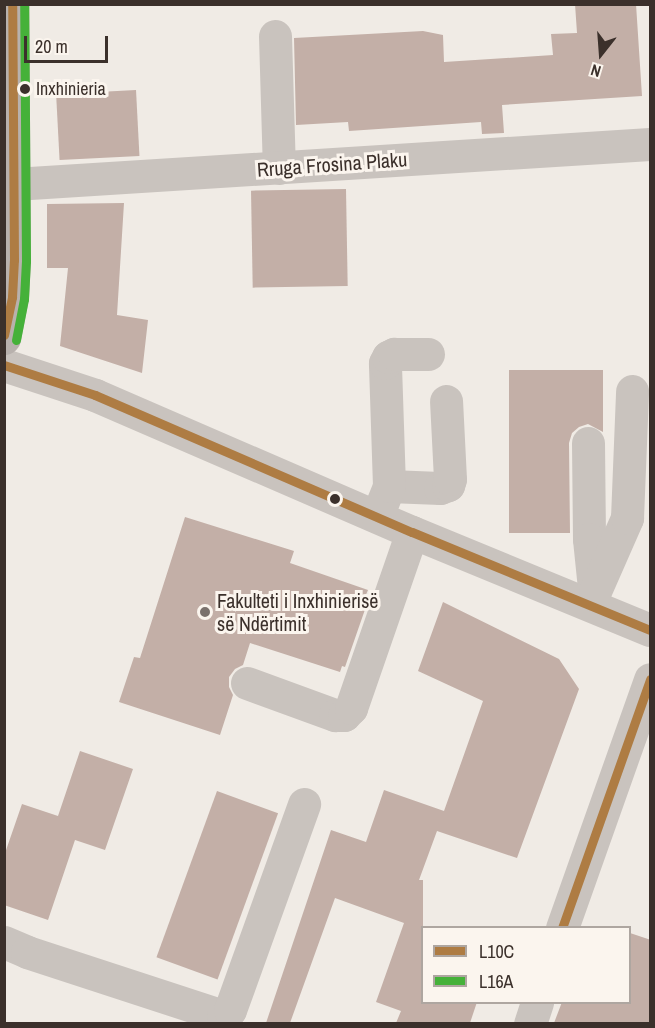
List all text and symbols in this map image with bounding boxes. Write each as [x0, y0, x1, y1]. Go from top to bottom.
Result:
scale bar [27, 24, 111, 62]
north arrow [571, 24, 631, 84]
text: 20 m [35, 34, 68, 59]
text: N [588, 59, 603, 83]
place label: Inxhinieria [36, 78, 106, 100]
marker: Inxhinieria [19, 83, 31, 95]
street label: Rruga Frosina Plaku [256, 147, 408, 181]
unlabelled marker [329, 493, 341, 505]
place label: Fakulteti i Inxhinierisë së Ndërtimit [217, 588, 378, 635]
marker: Fakulteti i Inxhinierisë së Ndërtimit [198, 605, 212, 619]
legend [421, 926, 631, 1004]
text: L10C [479, 939, 514, 964]
text: L16A [479, 969, 513, 994]

